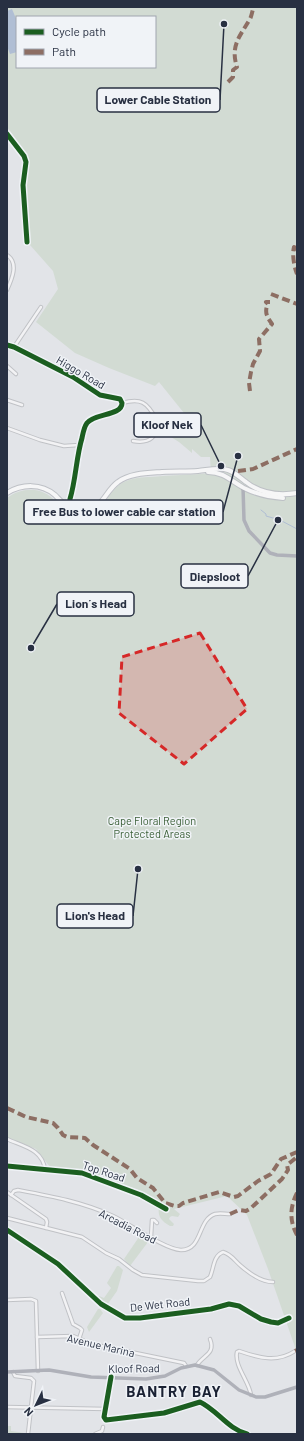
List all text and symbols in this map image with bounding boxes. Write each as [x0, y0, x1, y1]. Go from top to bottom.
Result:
legend [16, 16, 156, 68]
text: Cycle path [52, 24, 106, 38]
text: Path [52, 44, 76, 58]
callout: Lower Cable Station [97, 88, 220, 112]
text: Lower Cable Station [105, 92, 211, 106]
street label: Higgo Road [54, 353, 108, 391]
callout: Kloof Nek [134, 413, 201, 437]
text: Kloof Nek [141, 417, 193, 431]
callout: Free Bus to lower cable car station [24, 500, 223, 524]
text: Free Bus to lower cable car station [33, 504, 215, 518]
callout: Diepsloot [181, 564, 248, 588]
text: Diepsloot [190, 569, 241, 583]
callout: Lion´s Head [57, 592, 134, 616]
text: Lion´s Head [65, 596, 127, 610]
park label: Cape Floral Region Protected Areas [108, 814, 196, 840]
callout: Lion's Head [57, 904, 133, 928]
text: Lion's Head [65, 908, 125, 922]
street label: Top Road [81, 1158, 127, 1184]
street label: Arcadia Road [97, 1206, 159, 1246]
street label: De Wet Road [129, 1294, 191, 1314]
street label: Avenue Marina [66, 1331, 136, 1359]
street label: Kloof Road [108, 1361, 160, 1375]
district label: BANTRY BAY [126, 1382, 222, 1400]
north arrow [16, 1385, 56, 1425]
text: N [21, 1405, 36, 1419]

